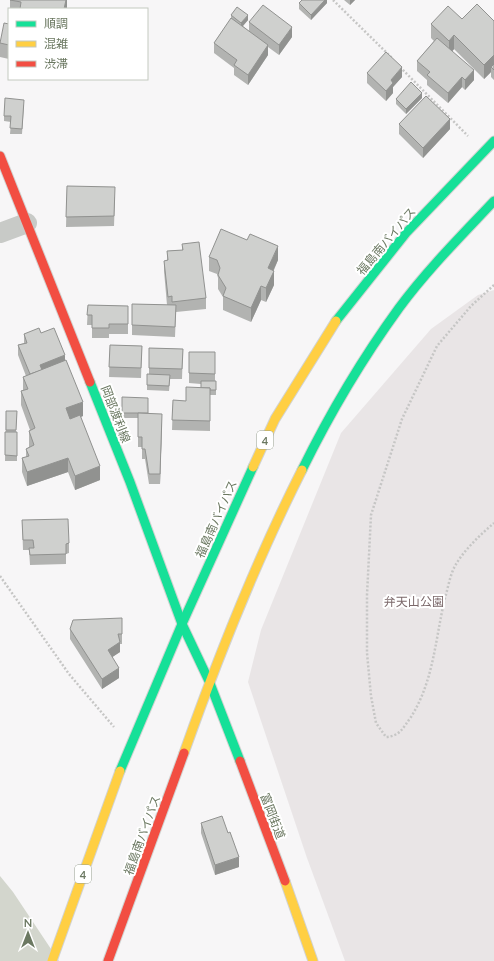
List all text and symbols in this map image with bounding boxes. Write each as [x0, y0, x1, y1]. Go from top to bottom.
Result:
legend [8, 8, 148, 80]
text: 順調 [44, 16, 68, 31]
text: 混雑 [44, 36, 68, 51]
text: 渋滞 [44, 56, 68, 71]
street label: 福島南バイパス [353, 204, 419, 278]
street label: 岡部渡利線 [98, 383, 134, 445]
road number: 4 [257, 431, 273, 449]
street label: 福島南バイパス [192, 478, 240, 560]
park label: 弁天山公園 [384, 594, 444, 609]
street label: 富岡街道 [257, 791, 289, 841]
street label: 福島南バイパス [121, 793, 163, 877]
road number: 4 [75, 865, 91, 883]
north arrow [8, 913, 48, 953]
text: N [24, 916, 32, 929]

